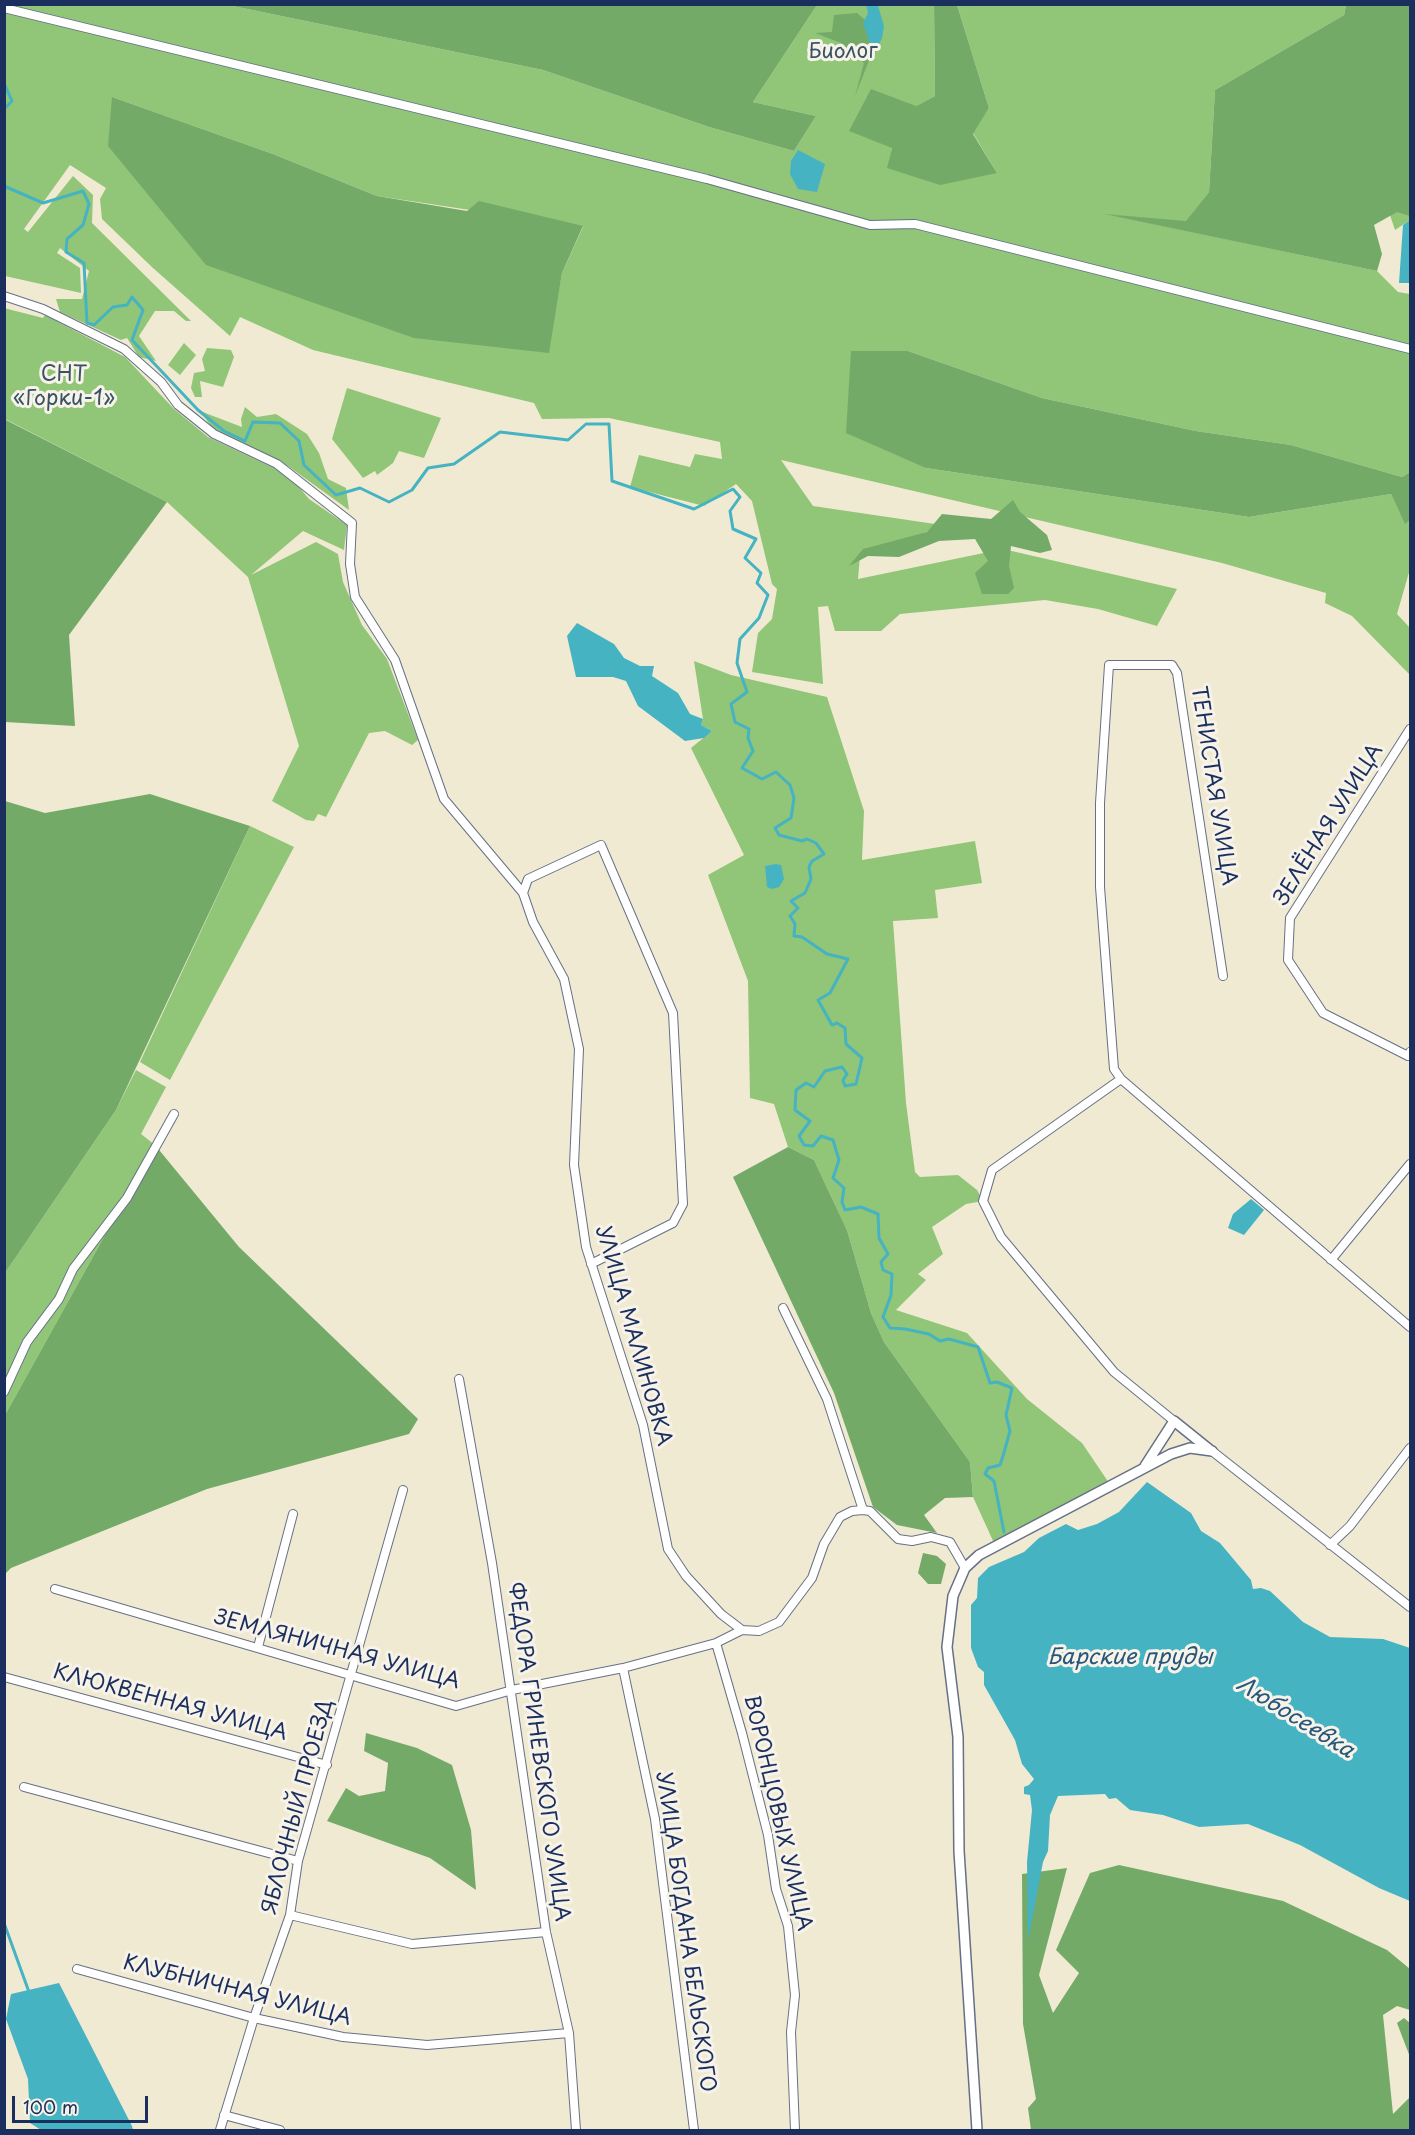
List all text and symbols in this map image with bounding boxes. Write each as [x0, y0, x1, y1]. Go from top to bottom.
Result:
park label: Биолог [809, 39, 877, 65]
park label: СНТ «Горки-1» [13, 362, 115, 412]
street label: ТЕНИСТАЯ УЛИЦА [1185, 684, 1241, 888]
street label: ЗЕЛЁНАЯ УЛИЦА [1269, 740, 1389, 910]
street label: УЛИЦА МАЛИНОВКА [590, 1223, 676, 1449]
street label: ФЕДОРА ГРИНЕВСКОГО УЛИЦА [502, 1581, 574, 1923]
street label: ЗЕМЛЯНИЧНАЯ УЛИЦА [211, 1605, 463, 1695]
water label: Барские пруды [1047, 1645, 1213, 1671]
street label: КЛЮКВЕННАЯ УЛИЦА [50, 1660, 290, 1746]
water label: Любосеевка [1232, 1671, 1358, 1765]
street label: ВОРОНЦОВЫХ УЛИЦА [738, 1693, 816, 1933]
street label: ЯБЛОЧНЫЙ ПРОЕЗД [257, 1697, 339, 1917]
street label: УЛИЦА БОГДАНА БЕЛЬСКОГО [650, 1770, 720, 2094]
street label: КЛУБНИЧНАЯ УЛИЦА [120, 1950, 354, 2032]
scale bar [15, 2084, 152, 2122]
text: 100 m [23, 2093, 78, 2120]

